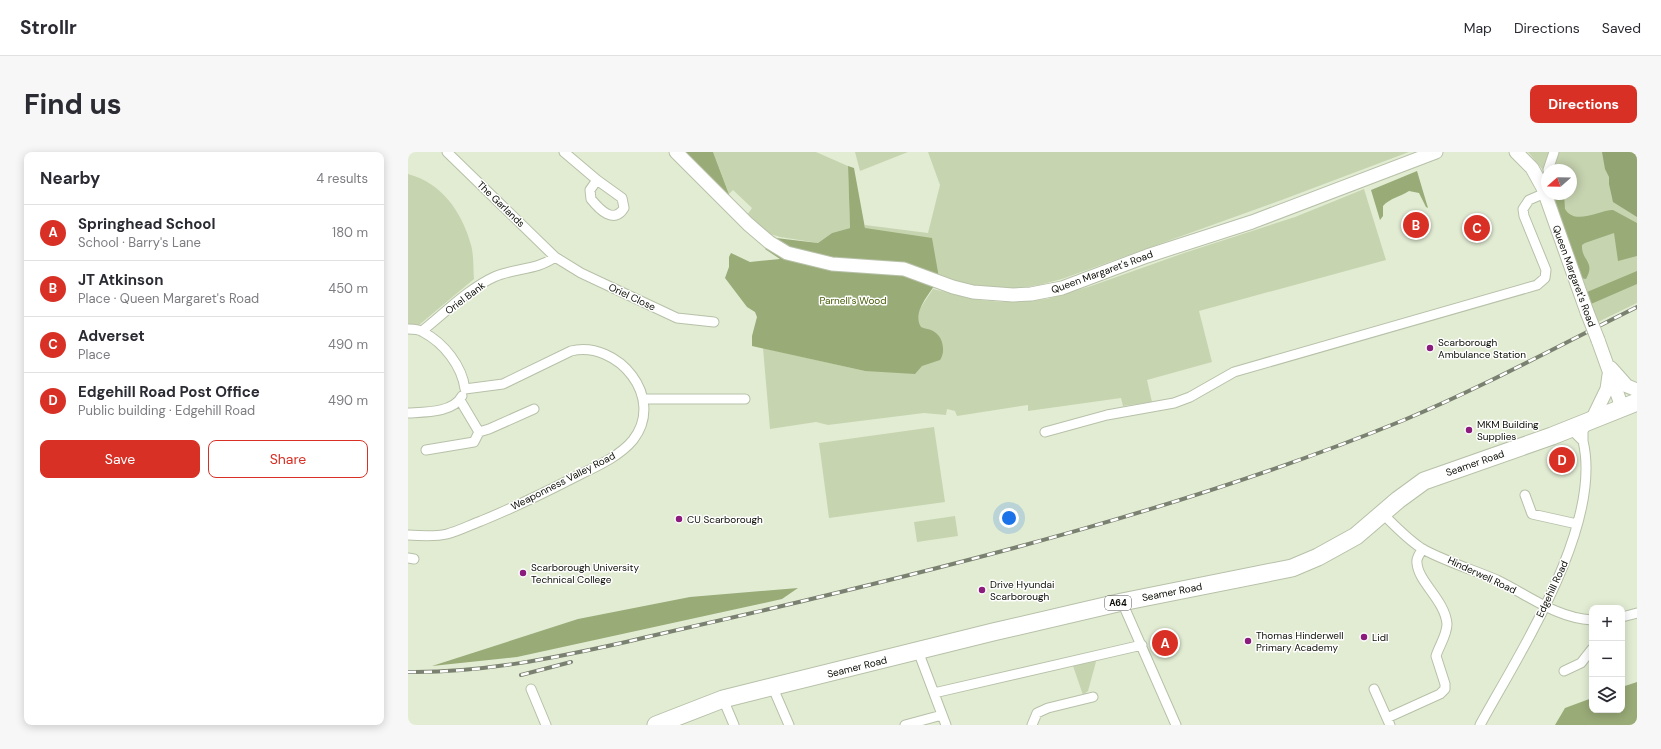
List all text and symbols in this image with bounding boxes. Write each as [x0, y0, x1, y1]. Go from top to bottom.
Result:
text: Strollr [20, 15, 77, 40]
text: Map [1464, 19, 1492, 37]
text: Directions [1514, 19, 1580, 37]
text: Saved [1602, 19, 1641, 37]
button: Directions [1530, 85, 1637, 123]
text: Find us [24, 86, 122, 123]
north arrow [1541, 164, 1577, 200]
text: Nearby [40, 167, 100, 189]
text: 4 results [316, 170, 368, 187]
street label: The Garlands [474, 178, 528, 230]
pin: B [1403, 210, 1429, 240]
pin: C [1464, 213, 1490, 243]
text: Springhead School [78, 214, 216, 234]
street label: Queen Margaret's Road [1550, 223, 1598, 329]
text: A [48, 224, 58, 241]
text: 180 m [332, 224, 368, 241]
text: School · Barry's Lane [78, 234, 201, 251]
street label: Queen Margaret's Road [1049, 248, 1155, 296]
text: JT Atkinson [78, 270, 163, 290]
street label: Oriel Bank [442, 279, 488, 317]
text: B [49, 280, 57, 297]
text: 450 m [328, 280, 368, 297]
street label: Oriel Close [606, 280, 658, 314]
text: Place · Queen Margaret's Road [78, 290, 259, 307]
park label: Parnell's Wood [819, 294, 887, 307]
text: Adverset [78, 326, 145, 346]
text: C [48, 336, 58, 353]
text: 490 m [328, 336, 368, 353]
place label: Scarborough Ambulance Station [1438, 336, 1526, 361]
marker: Scarborough Ambulance Station [1425, 343, 1435, 353]
text: Place [78, 346, 110, 363]
text: Edgehill Road Post Office [78, 382, 260, 402]
text: D [48, 392, 58, 409]
text: 490 m [328, 392, 368, 409]
text: Public building · Edgehill Road [78, 402, 255, 419]
place label: MKM Building Supplies [1477, 418, 1539, 443]
marker: MKM Building Supplies [1464, 425, 1474, 435]
button: Save [40, 440, 200, 478]
button: Share [208, 440, 368, 478]
pin: D [1549, 445, 1575, 475]
street label: Seamer Road [1444, 447, 1506, 479]
street label: Weaponness Valley Road [509, 449, 617, 513]
your location [999, 508, 1019, 528]
place label: CU Scarborough [687, 513, 763, 526]
marker: CU Scarborough [674, 514, 684, 524]
street label: Hinderwell Road [1446, 553, 1518, 597]
street label: Edgehill Road [1533, 558, 1571, 620]
place label: Scarborough University Technical College [531, 561, 639, 586]
marker: Scarborough University Technical College [518, 568, 528, 578]
place label: Drive Hyundai Scarborough [990, 578, 1054, 603]
street label: Seamer Road [1141, 580, 1203, 604]
marker: Drive Hyundai Scarborough [977, 585, 987, 595]
road number: A64 [1105, 596, 1131, 610]
map controls [1589, 605, 1625, 713]
button: + [1589, 605, 1625, 641]
pin: A [1152, 628, 1178, 658]
place label: Thomas Hinderwell Primary Academy [1256, 629, 1344, 654]
place label: Lidl [1372, 631, 1388, 644]
marker: Lidl [1359, 632, 1369, 642]
marker: Thomas Hinderwell Primary Academy [1243, 636, 1253, 646]
button: − [1589, 641, 1625, 677]
street label: Seamer Road [826, 653, 888, 681]
button: layers [1589, 677, 1625, 713]

